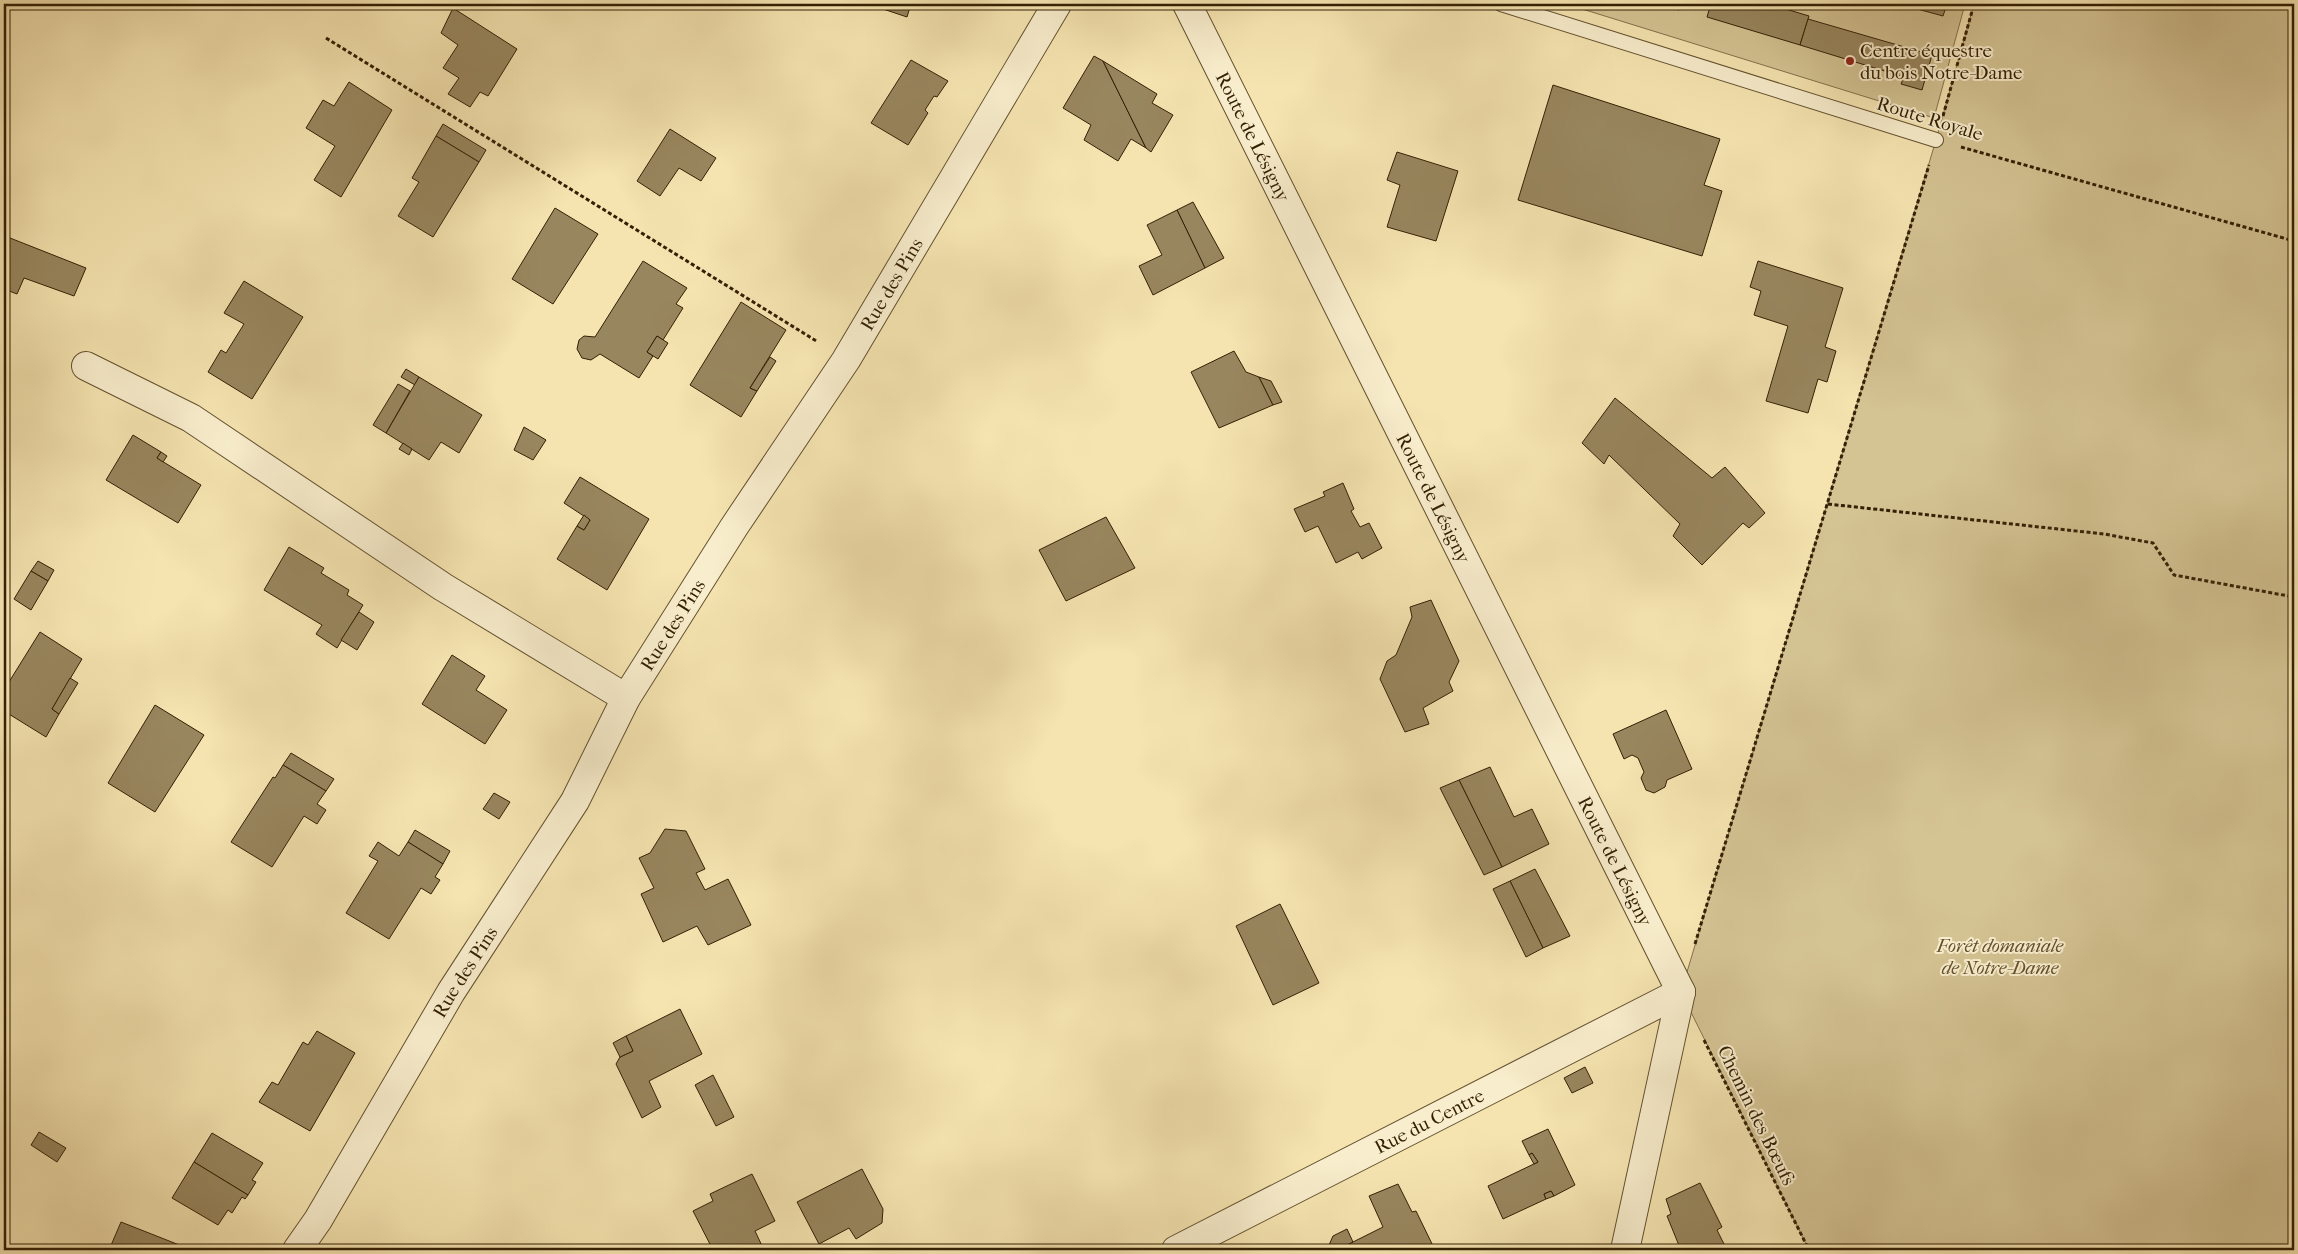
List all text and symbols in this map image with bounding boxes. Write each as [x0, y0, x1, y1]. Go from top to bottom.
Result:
place label: Centre équestre du bois Notre-Dame [1860, 40, 2022, 84]
marker: Centre équestre du bois Notre-Dame [1844, 55, 1856, 67]
street label: Route de Lésigny [1211, 68, 1294, 206]
street label: Route Royale [1874, 92, 1985, 146]
street label: Rue des Pins [856, 234, 928, 335]
street label: Route de Lésigny [1391, 430, 1475, 567]
street label: Rue des Pins [636, 575, 710, 675]
street label: Route de Lésigny [1573, 793, 1657, 931]
street label: Rue des Pins [429, 923, 503, 1022]
park label: Forêt domaniale de Notre-Dame [1936, 935, 2065, 979]
street label: Chemin des Bœufs [1713, 1042, 1799, 1189]
street label: Rue du Centre [1371, 1085, 1488, 1159]

